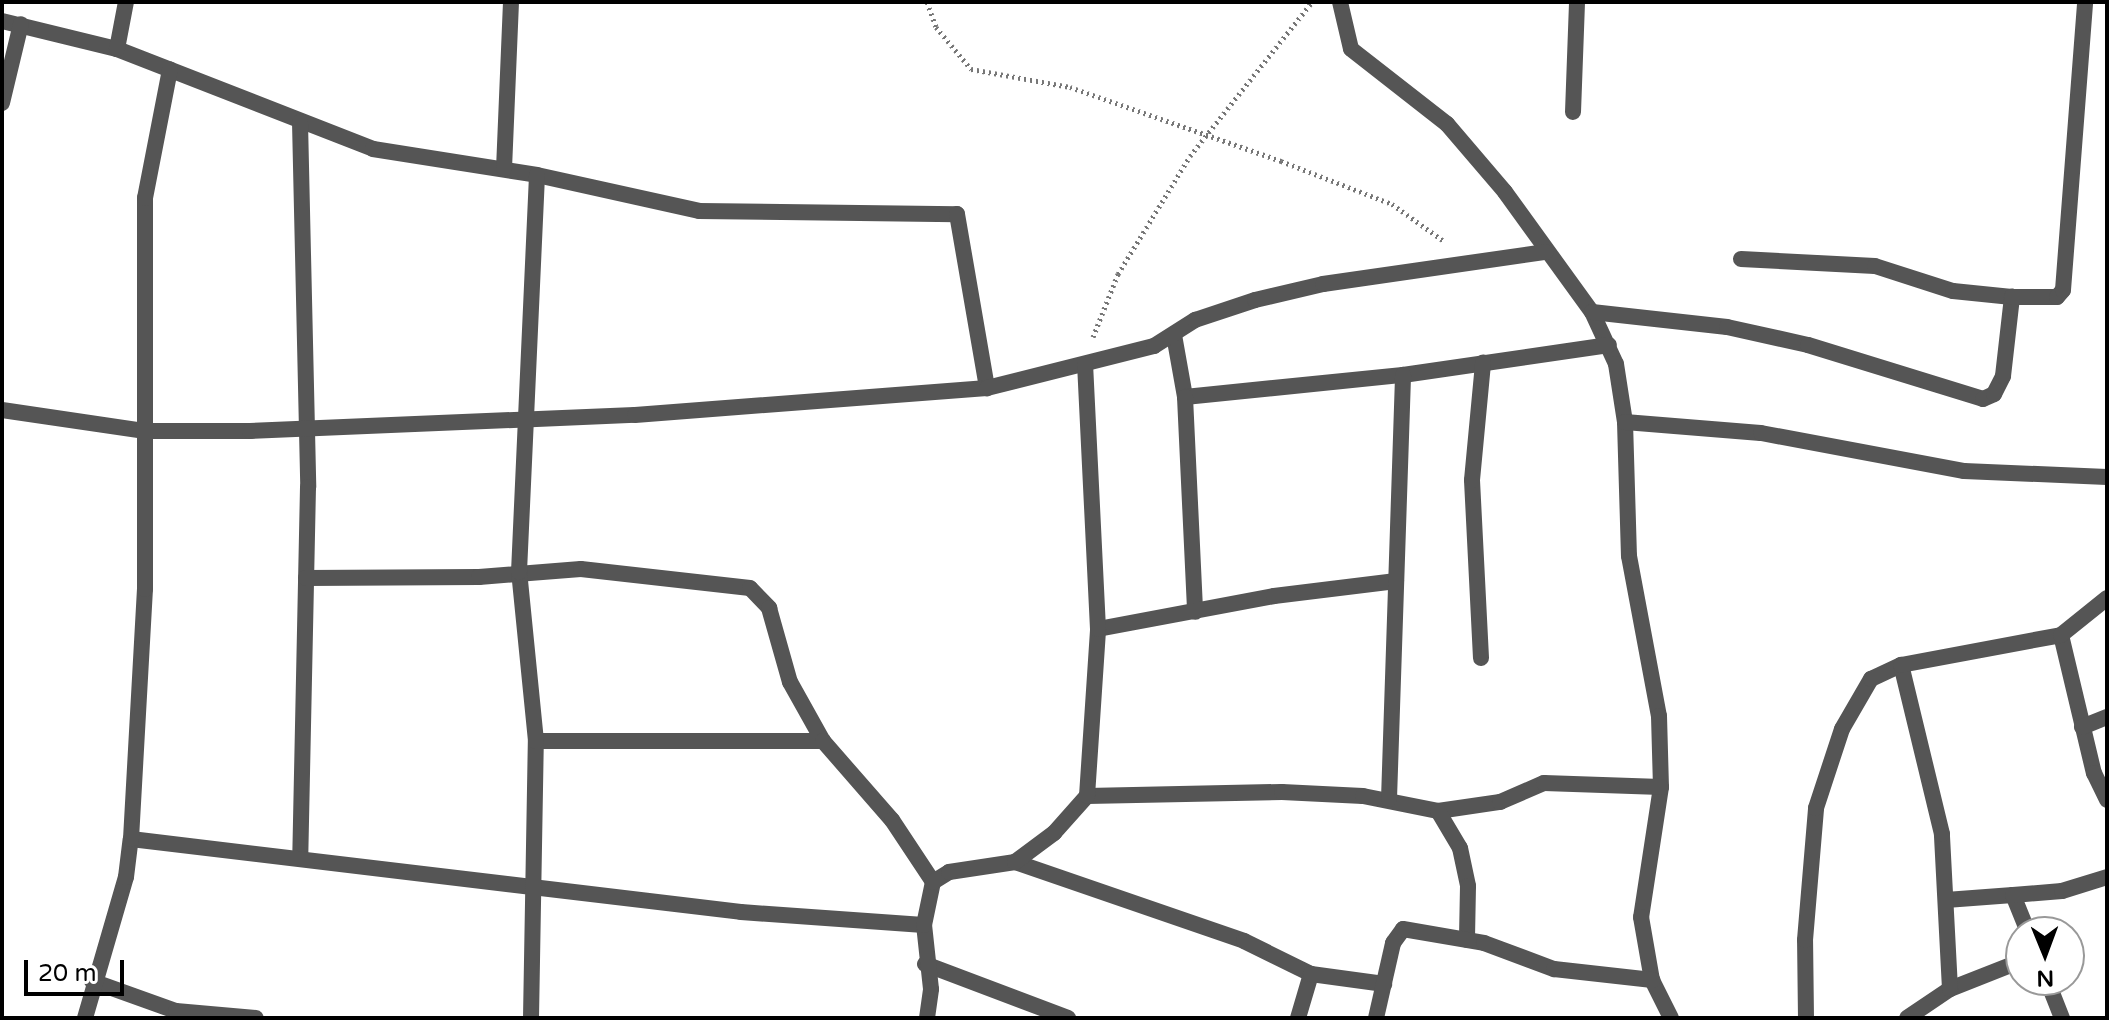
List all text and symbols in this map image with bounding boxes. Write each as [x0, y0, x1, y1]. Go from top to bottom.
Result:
north arrow [2005, 916, 2085, 996]
scale bar [28, 944, 128, 994]
text: 20 m [38, 959, 96, 988]
text: N [2036, 965, 2054, 991]

